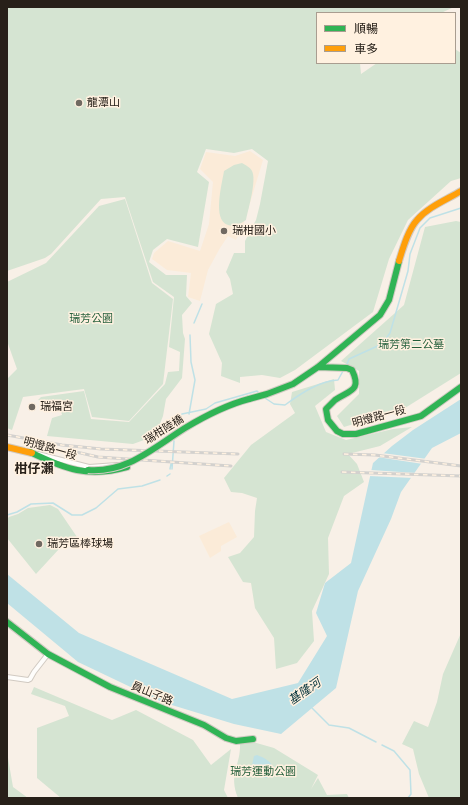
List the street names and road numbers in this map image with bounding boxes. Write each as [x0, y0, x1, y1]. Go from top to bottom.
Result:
street label: 明燈路一段 [351, 404, 407, 430]
street label: 瑞柑陸橋 [142, 413, 186, 447]
street label: 明燈路一段 [22, 435, 78, 463]
street label: 員山子路 [129, 680, 175, 708]

